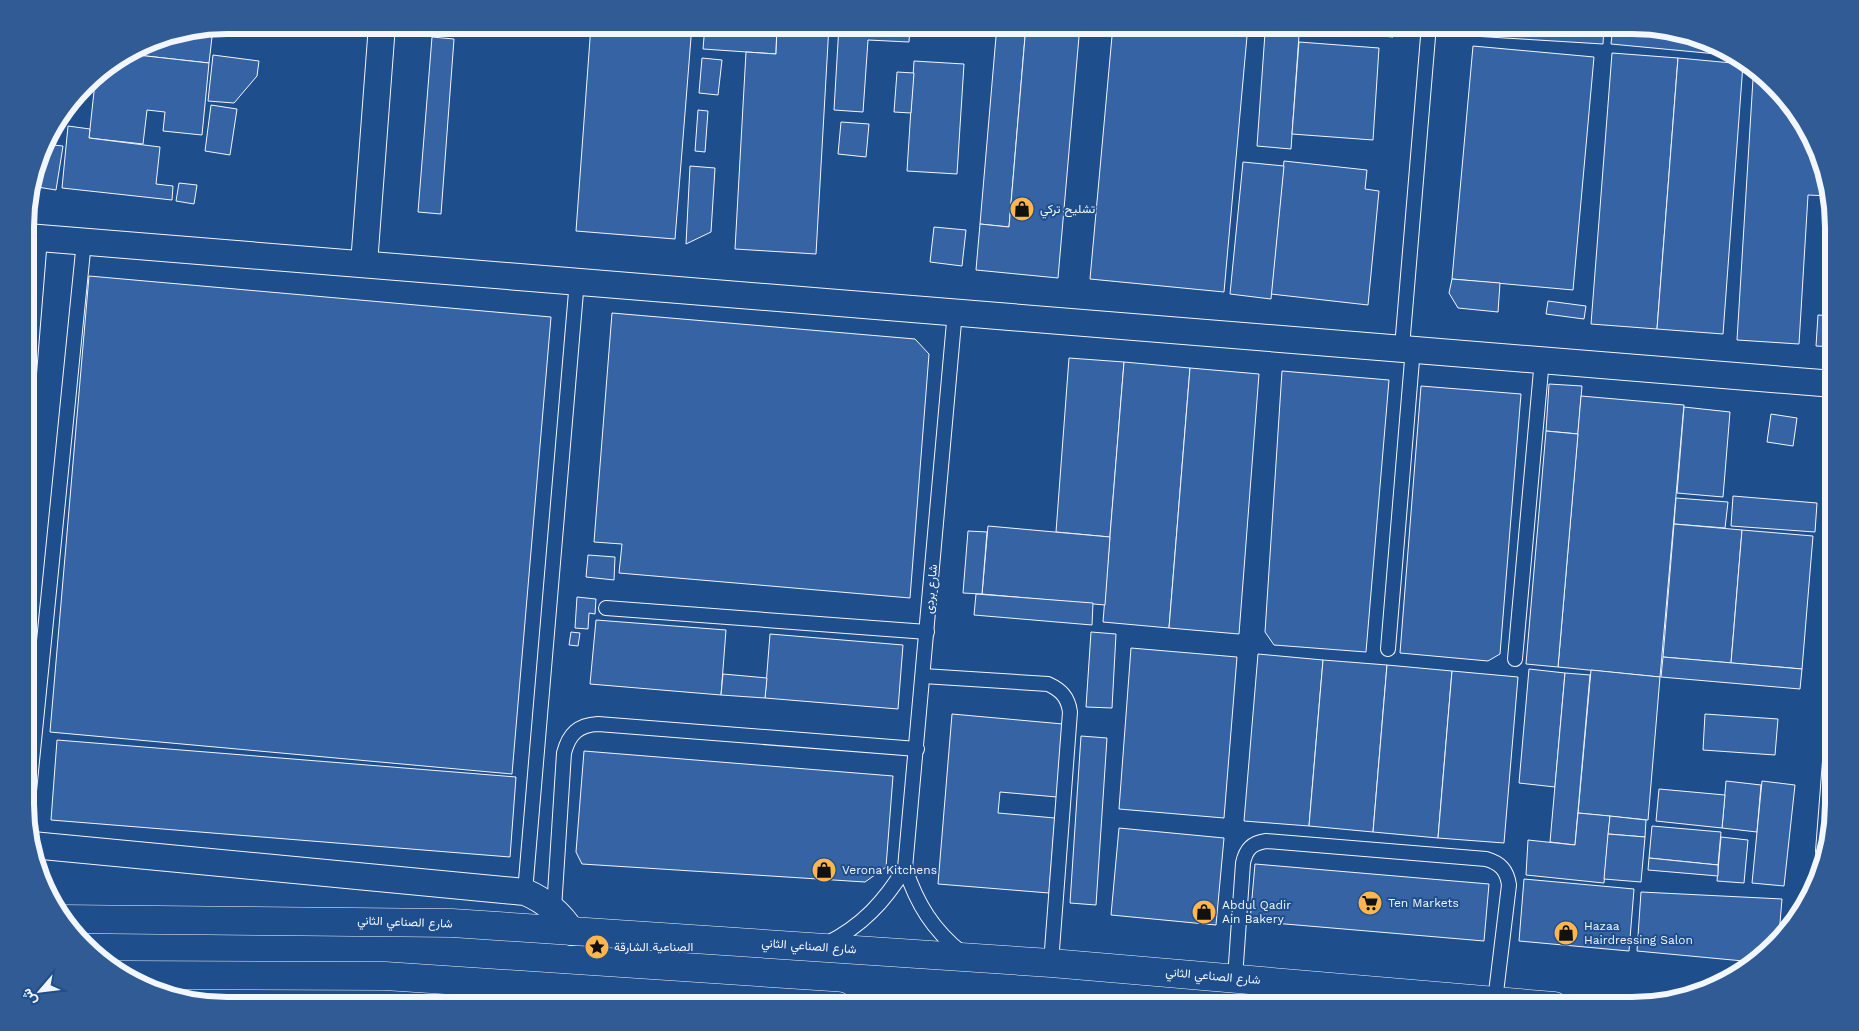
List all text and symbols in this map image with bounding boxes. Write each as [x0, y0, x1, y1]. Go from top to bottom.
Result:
shop icon: تشليح تركي [1009, 196, 1035, 222]
place label: تشليح تركي [1040, 202, 1096, 219]
street label: شارع بردى [922, 564, 942, 615]
shop icon: Verona Kitchens [811, 857, 837, 883]
place label: Verona Kitchens [842, 863, 937, 877]
supermarket icon: Ten Markets [1357, 890, 1383, 916]
place label: Ten Markets [1388, 896, 1459, 910]
place label: Abdul Qadir Ain Bakery [1222, 898, 1291, 926]
shop icon: Abdul Qadir Ain Bakery [1191, 899, 1217, 925]
street label: شارع الصناعي الثاني [357, 913, 453, 934]
place label: Hazaa Hairdressing Salon [1584, 919, 1693, 947]
shop icon: Hazaa Hairdressing Salon [1553, 920, 1579, 946]
place icon: الصناعية الشارقة [584, 934, 610, 960]
street label: شارع الصناعي الثاني [761, 936, 857, 959]
place label: الصناعية الشارقة [614, 940, 693, 955]
street label: شارع الصناعي الثاني [1165, 965, 1261, 990]
north arrow [15, 966, 65, 1016]
text: ش [17, 985, 40, 1008]

